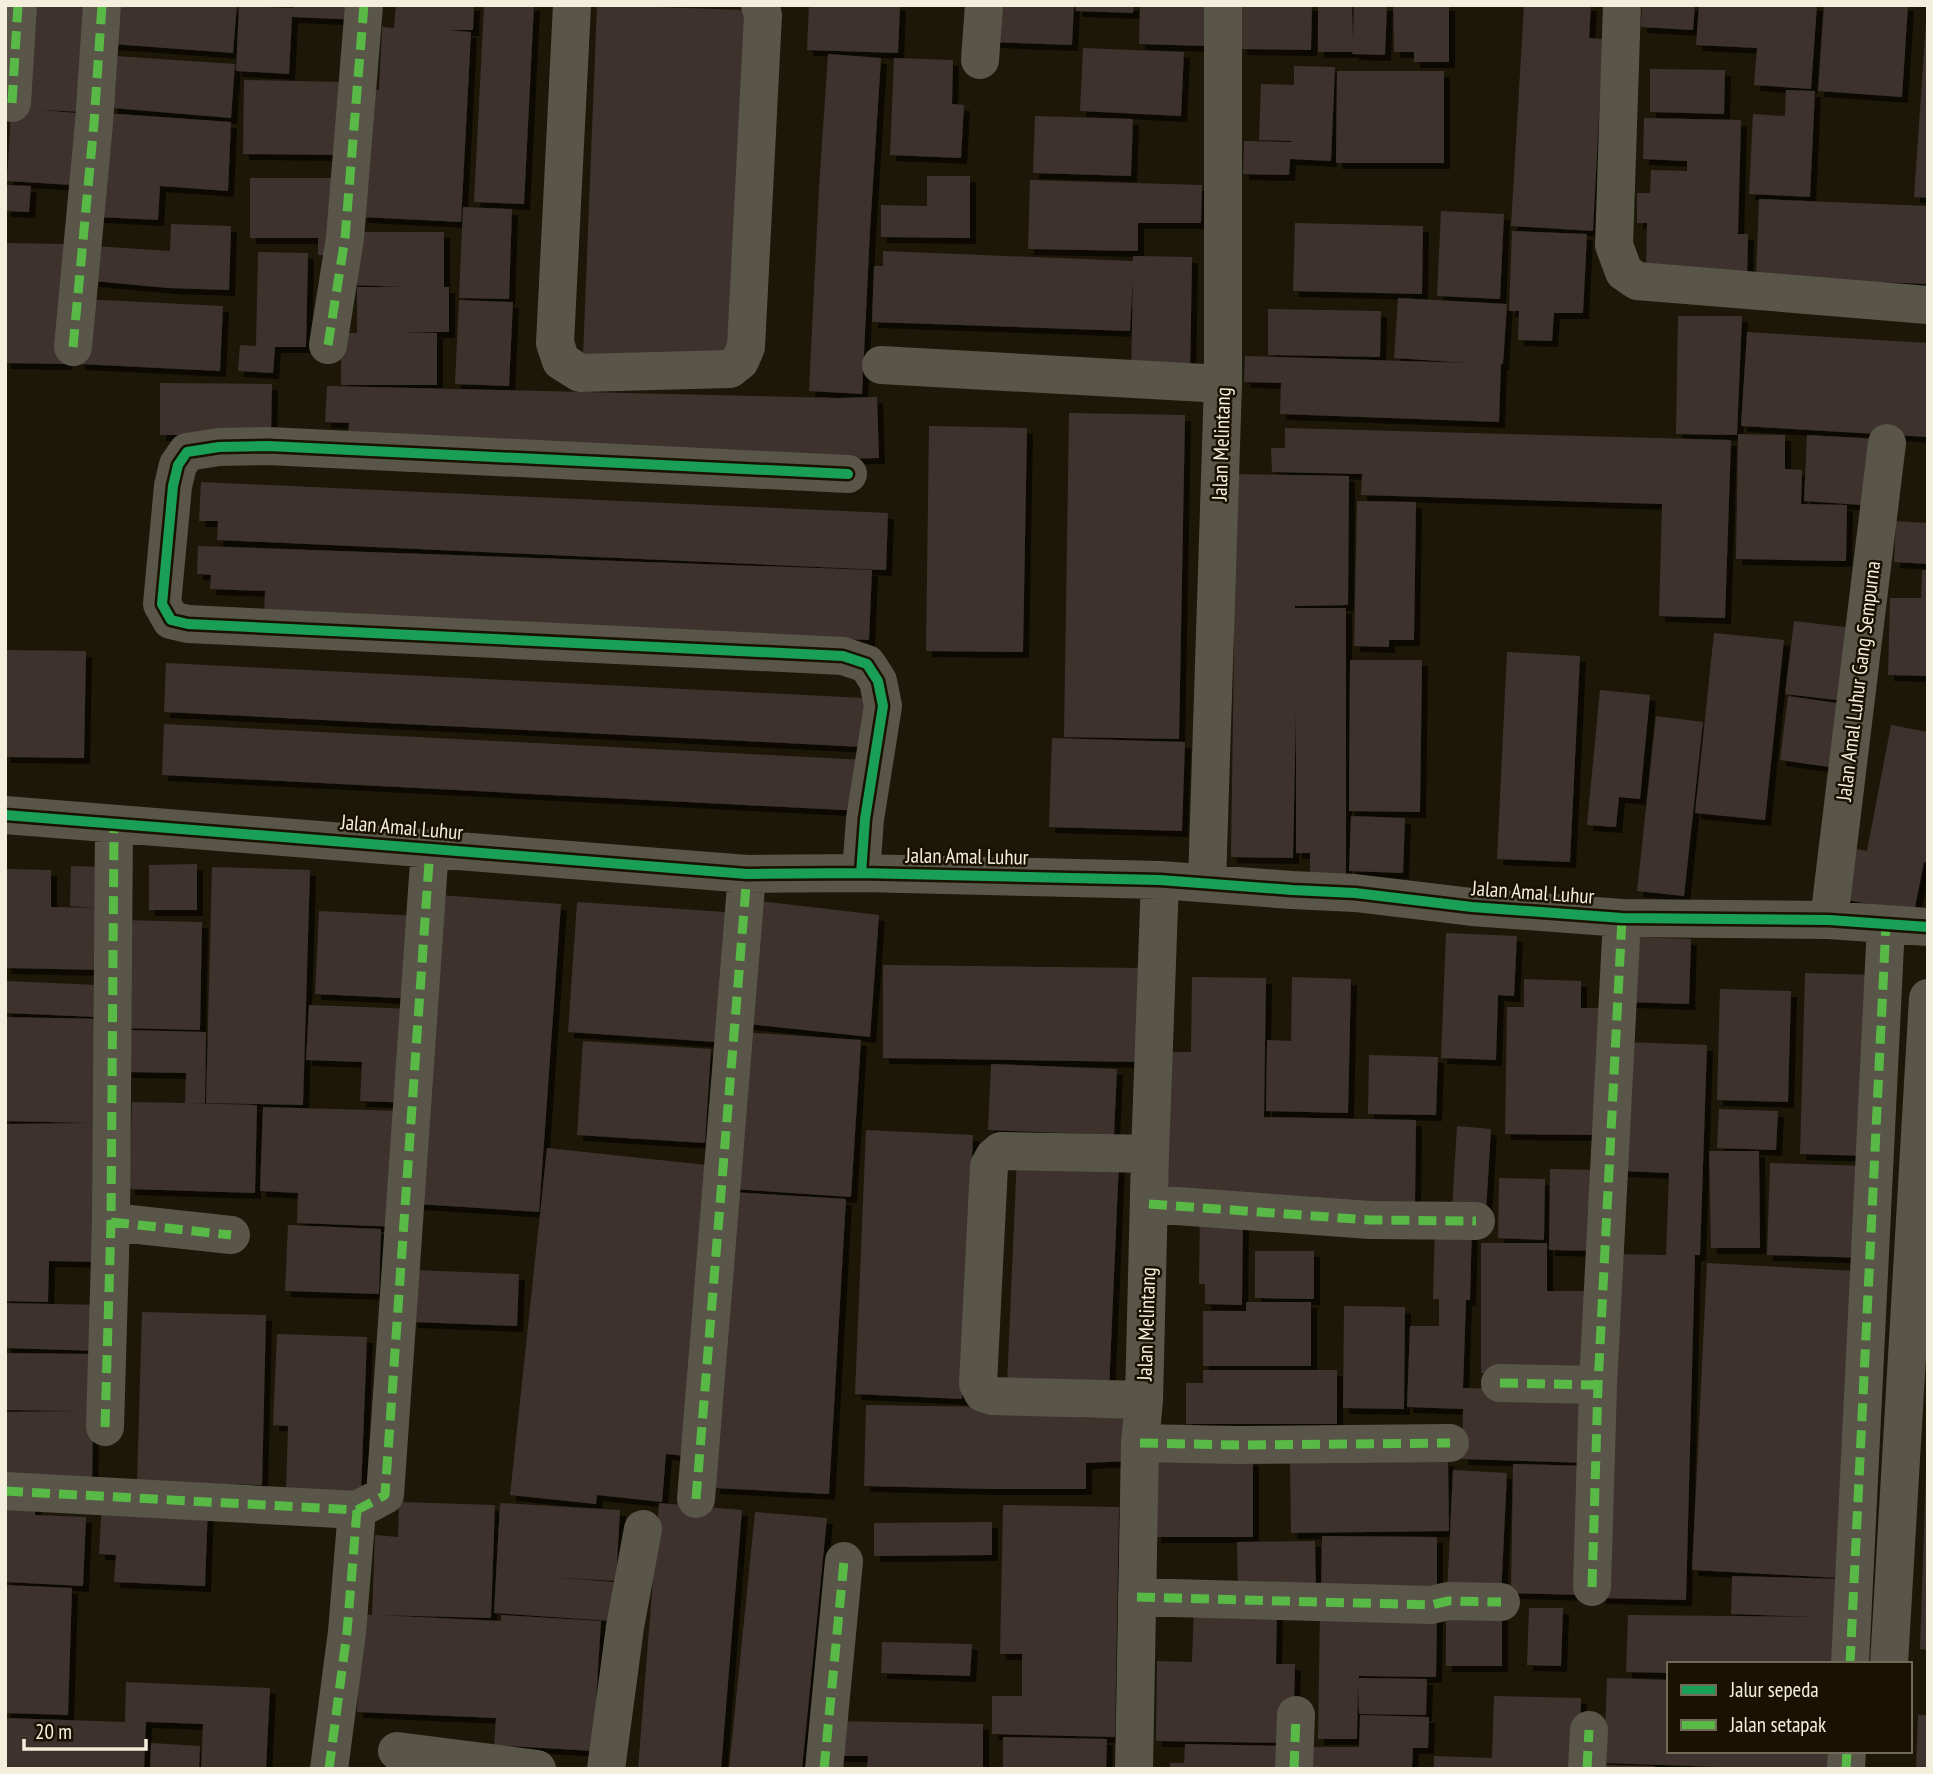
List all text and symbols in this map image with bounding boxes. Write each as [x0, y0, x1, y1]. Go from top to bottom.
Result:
street label: Jalan Melintang [1205, 387, 1236, 502]
street label: Jalan Amal Luhur Gang Sempurna [1830, 559, 1886, 804]
street label: Jalan Amal Luhur [339, 808, 465, 846]
street label: Jalan Amal Luhur [904, 841, 1029, 871]
street label: Jalan Amal Luhur [1470, 874, 1595, 910]
street label: Jalan Melintang [1130, 1267, 1161, 1382]
legend [1667, 1662, 1912, 1753]
text: Jalur sepeda [1729, 1676, 1819, 1703]
scale bar [24, 1708, 147, 1752]
text: Jalan setapak [1729, 1711, 1826, 1738]
text: 20 m [35, 1718, 72, 1745]

